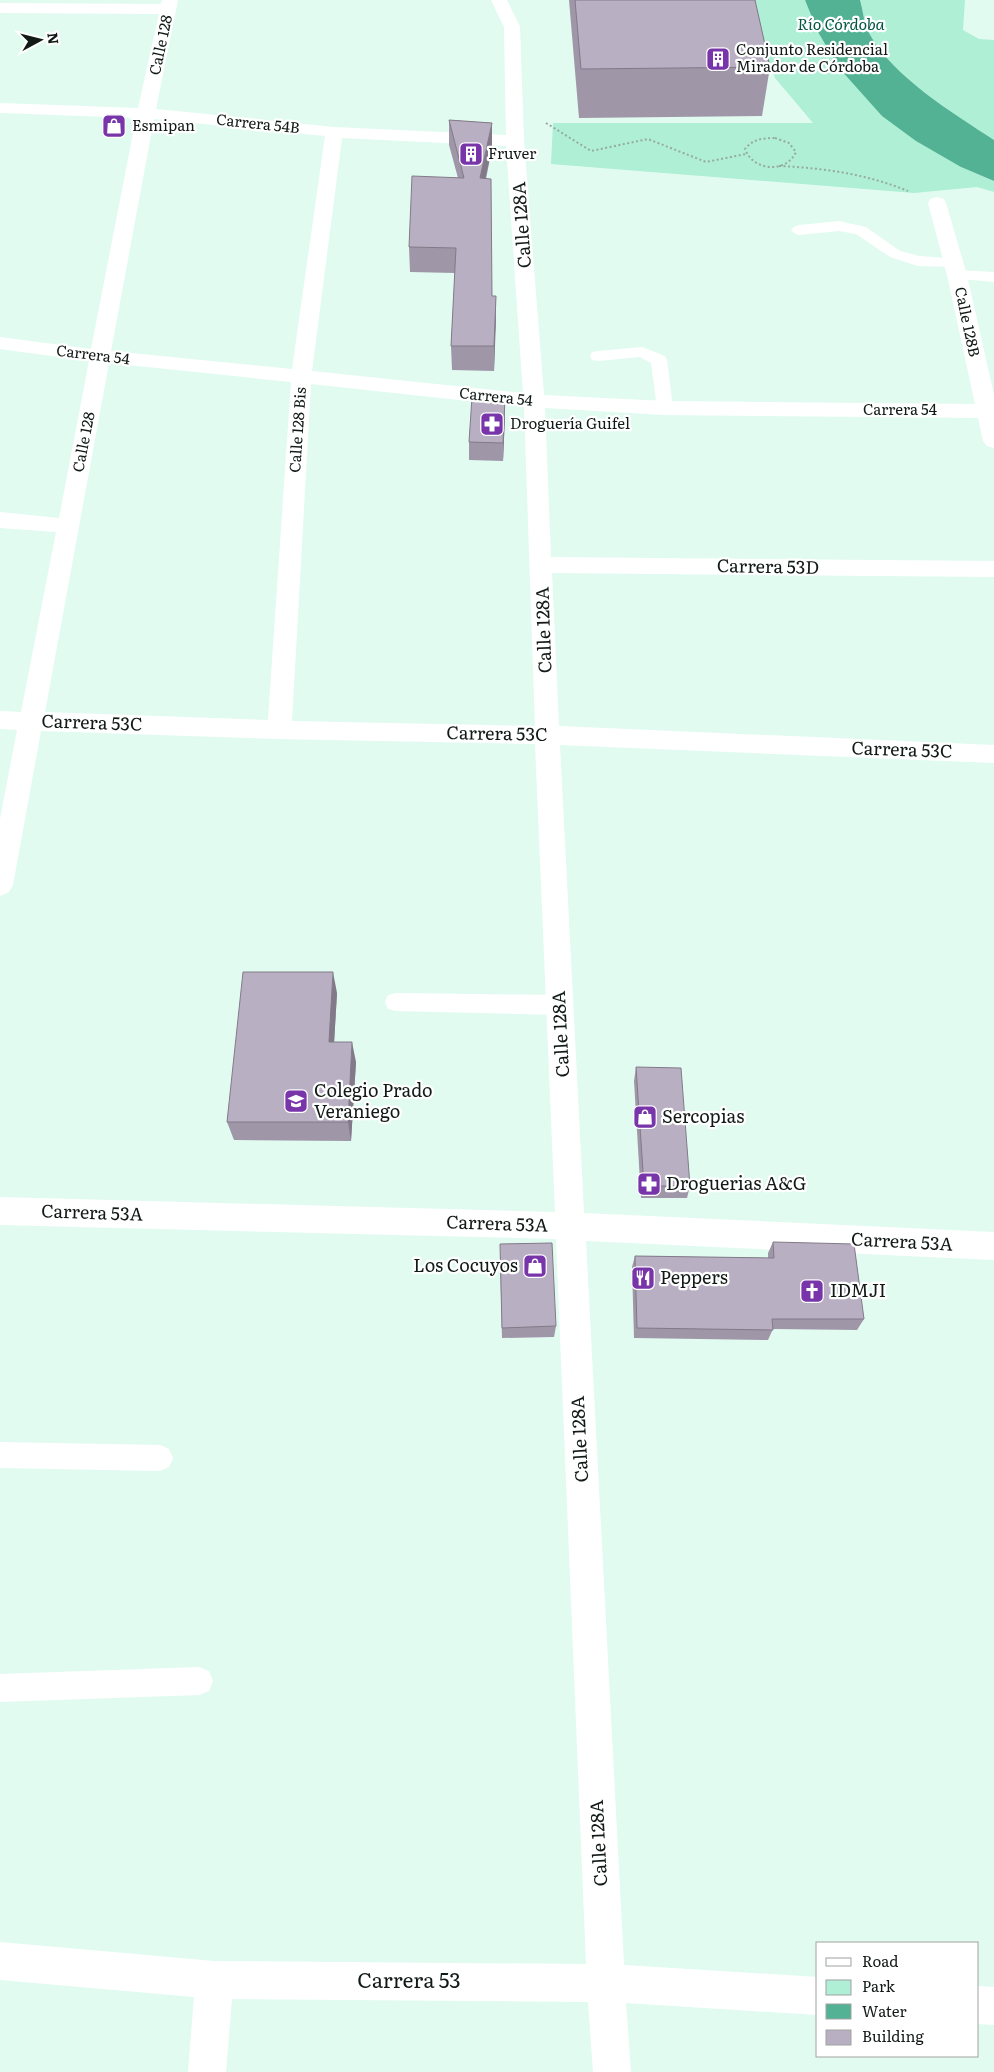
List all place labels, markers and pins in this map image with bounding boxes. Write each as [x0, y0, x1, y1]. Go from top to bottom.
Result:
place label: Conjunto Residencial Mirador de Córdoba [736, 37, 888, 77]
building icon: Conjunto Residencial Mirador de Córdoba [705, 46, 731, 72]
shop icon: Esmipan [101, 113, 127, 139]
place label: Esmipan [132, 113, 195, 136]
building icon: Fruver [458, 141, 484, 167]
place label: Fruver [488, 141, 536, 164]
pharmacy icon: Droguería Guifel [479, 411, 505, 437]
place label: Droguería Guifel [510, 411, 630, 434]
place label: Colegio Prado Veraniego [314, 1076, 433, 1124]
school or university icon: Colegio Prado Veraniego [283, 1088, 309, 1114]
place label: Sercopias [662, 1102, 744, 1129]
shop icon: Sercopias [632, 1104, 658, 1130]
place label: Droguerias A&G [666, 1169, 806, 1196]
pharmacy icon: Droguerias A&G [636, 1171, 662, 1197]
place label: Los Cocuyos [413, 1251, 518, 1278]
shop icon: Los Cocuyos [522, 1253, 548, 1279]
place label: Peppers [660, 1263, 728, 1290]
restaurant icon: Peppers [630, 1265, 656, 1291]
place label: IDMJI [830, 1276, 886, 1303]
church icon: IDMJI [799, 1278, 825, 1304]

